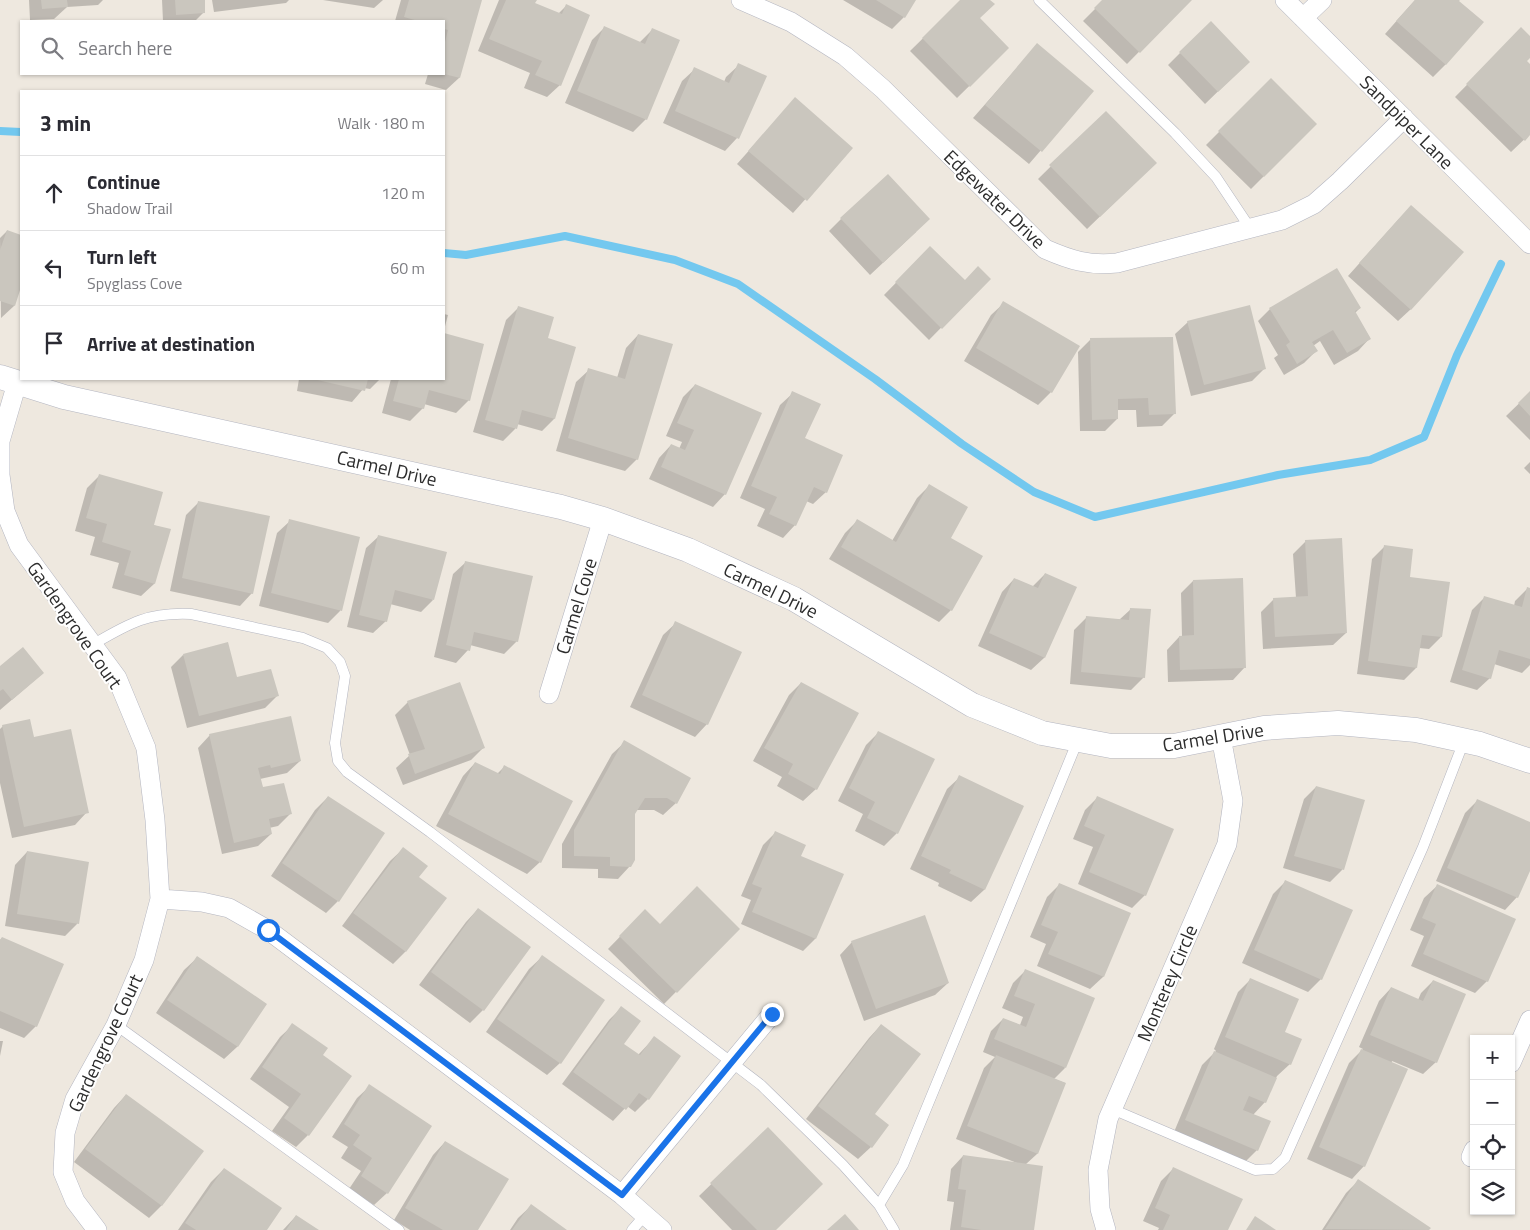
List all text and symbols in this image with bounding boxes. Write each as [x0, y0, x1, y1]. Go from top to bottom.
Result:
search box [20, 20, 445, 75]
text: Search here [78, 33, 172, 62]
icon: search [38, 34, 66, 62]
street label: Sandpiper Lane [1354, 68, 1461, 175]
text: 3 min [40, 107, 91, 139]
text: Walk · 180 m [337, 111, 425, 135]
street label: Edgewater Drive [938, 142, 1053, 255]
text: Continue [87, 167, 160, 196]
icon: ahead [40, 179, 68, 207]
text: 120 m [381, 181, 425, 205]
text: Shadow Trail [87, 196, 173, 220]
text: Turn left [87, 242, 157, 271]
icon: left [40, 254, 68, 282]
text: 60 m [390, 256, 425, 280]
text: Spyglass Cove [87, 271, 182, 295]
icon: arrive [40, 329, 68, 357]
text: Arrive at destination [87, 329, 255, 358]
street label: Carmel Drive [334, 442, 440, 493]
street label: Carmel Cove [547, 554, 604, 657]
street label: Carmel Drive [719, 554, 823, 625]
street label: Gardengrove Court [21, 555, 130, 695]
street label: Carmel Drive [1160, 714, 1266, 759]
route start [257, 919, 280, 942]
street label: Monterey Circle [1129, 920, 1204, 1046]
street label: Gardengrove Court [60, 969, 149, 1117]
route end [761, 1003, 784, 1026]
map controls [1470, 1035, 1515, 1215]
button: + [1470, 1035, 1515, 1080]
button: − [1470, 1080, 1515, 1125]
button: locate [1470, 1125, 1515, 1170]
button: layers [1470, 1170, 1515, 1215]

